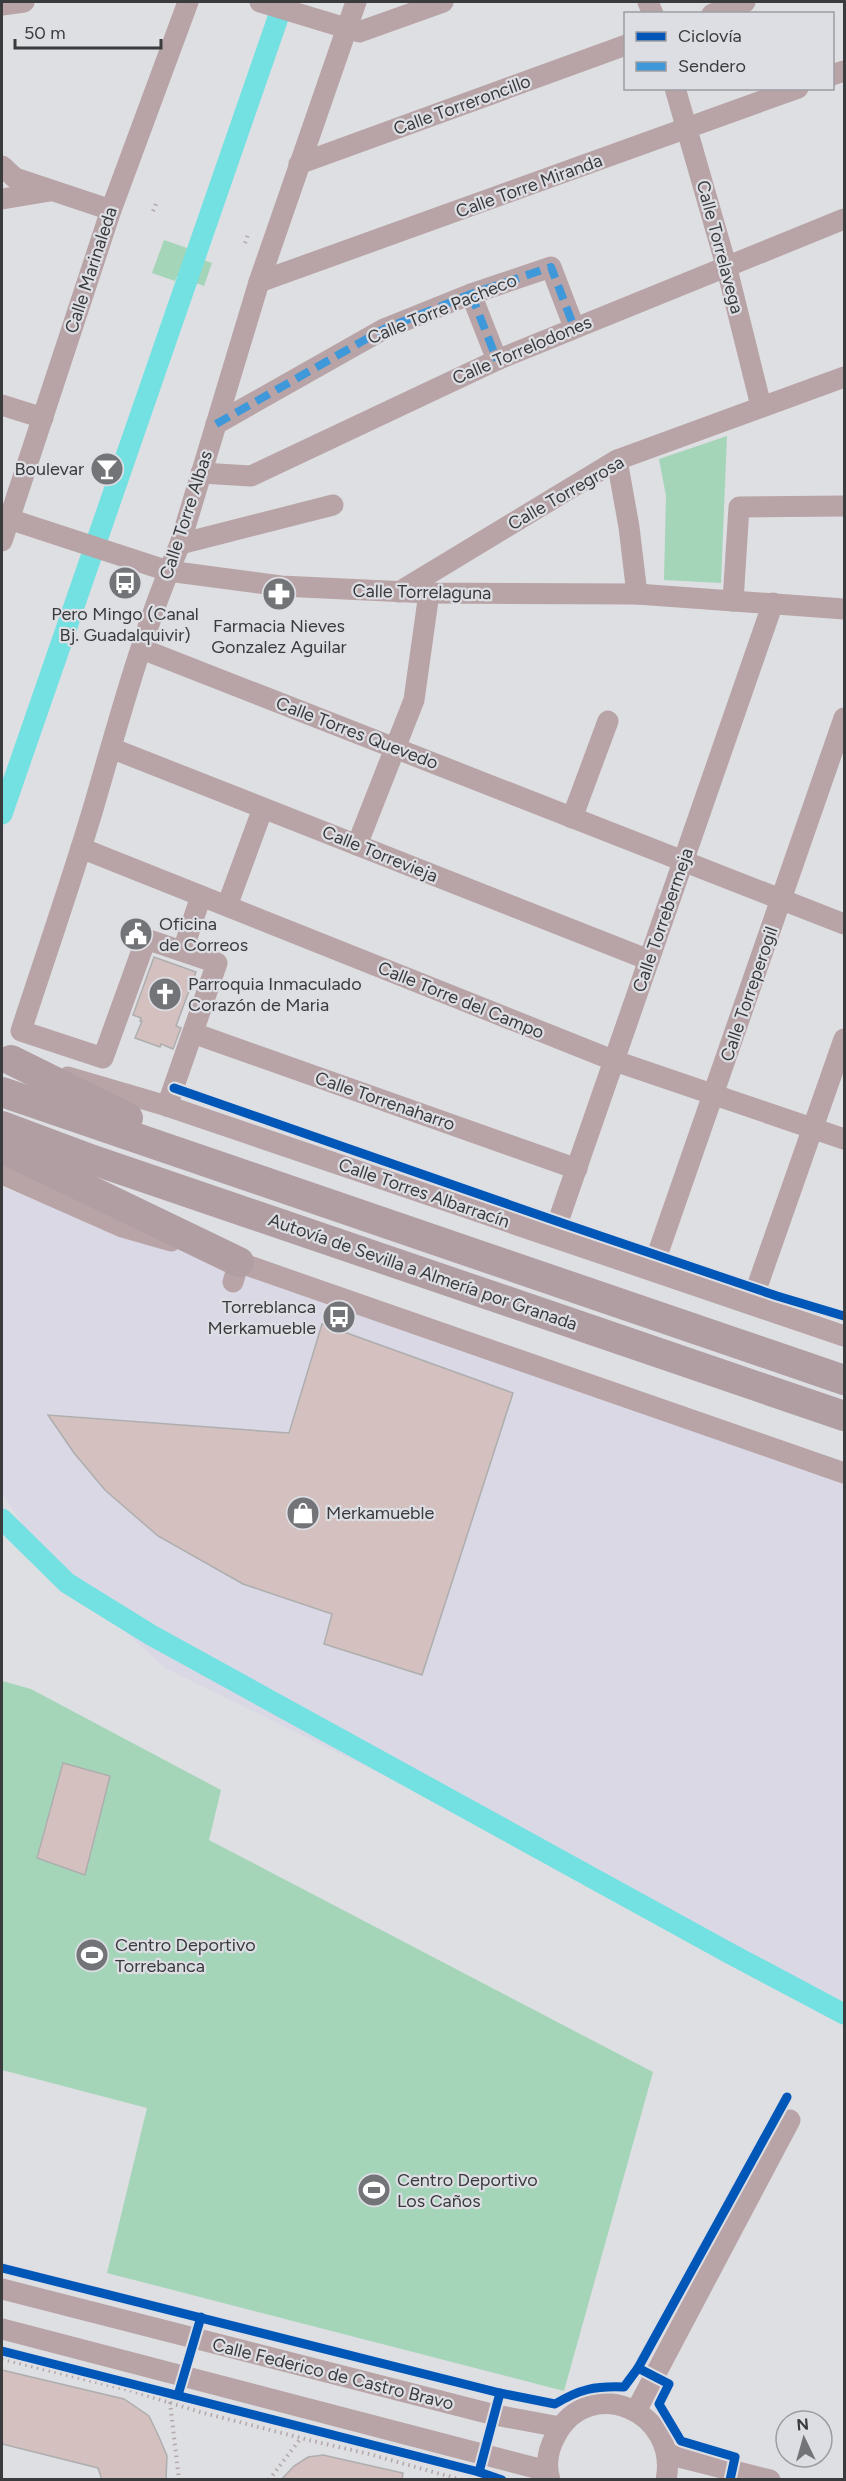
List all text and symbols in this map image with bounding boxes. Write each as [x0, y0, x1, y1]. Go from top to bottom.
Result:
scale bar [15, 12, 160, 50]
legend [624, 12, 834, 90]
text: 50 m [24, 22, 66, 44]
text: Ciclovía [678, 25, 742, 47]
text: Sendero [678, 55, 746, 77]
street label: Calle Torreroncillo [390, 70, 534, 140]
street label: Calle Torre Miranda [453, 149, 605, 223]
street label: Calle Torrelavega [692, 178, 748, 316]
street label: Calle Marinaleda [60, 204, 122, 336]
street label: Calle Torre Pacheco [364, 269, 520, 349]
street label: Calle Torrelodones [449, 311, 595, 389]
street label: Calle Torre Albas [155, 448, 217, 582]
bar icon: Boulevar [89, 451, 125, 487]
street label: Calle Torregrosa [504, 451, 628, 535]
place label: Boulevar [15, 458, 84, 480]
bus stop icon: Pero Mingo (Canal Bj. Guadalquivir) [107, 565, 143, 601]
pharmacy icon: Farmacia Nieves Gonzalez Aguilar [261, 576, 297, 612]
street label: Calle Torrelaguna [353, 580, 491, 604]
place label: Pero Mingo (Canal Bj. Guadalquivir) [51, 603, 199, 646]
place label: Farmacia Nieves Gonzalez Aguilar [211, 615, 347, 658]
street label: Calle Torres Quevedo [273, 692, 441, 774]
street label: Calle Torrevieja [319, 821, 441, 887]
street label: Calle Torrebermeja [628, 845, 698, 995]
place label: Oficina de Correos [159, 913, 248, 956]
public building icon: Oficina de Correos [118, 916, 154, 952]
street label: Calle Torreperogil [716, 924, 782, 1064]
street label: Calle Torre del Campo [375, 957, 547, 1043]
place label: Parroquia Inmaculado Corazón de Maria [188, 973, 362, 1016]
church icon: Parroquia Inmaculado Corazón de Maria [147, 976, 183, 1012]
street label: Calle Torrenaharro [312, 1067, 458, 1135]
street label: Calle Torres Albarracín [335, 1153, 513, 1233]
street label: Autovía de Sevilla a Almería por Granada [266, 1209, 580, 1335]
place label: Torreblanca Merkamueble [208, 1296, 316, 1339]
bus stop icon: Torreblanca Merkamueble [321, 1299, 357, 1335]
shop icon: Merkamueble [285, 1495, 321, 1531]
place label: Merkamueble [326, 1502, 435, 1524]
place label: Centro Deportivo Torrebanca [115, 1934, 256, 1977]
sports icon: Centro Deportivo Torrebanca [74, 1937, 110, 1973]
place label: Centro Deportivo Los Caños [397, 2169, 538, 2212]
sports icon: Centro Deportivo Los Caños [356, 2172, 392, 2208]
street label: Calle Federico de Castro Bravo [210, 2333, 456, 2415]
north arrow [774, 2409, 834, 2469]
text: N [796, 2415, 810, 2435]

